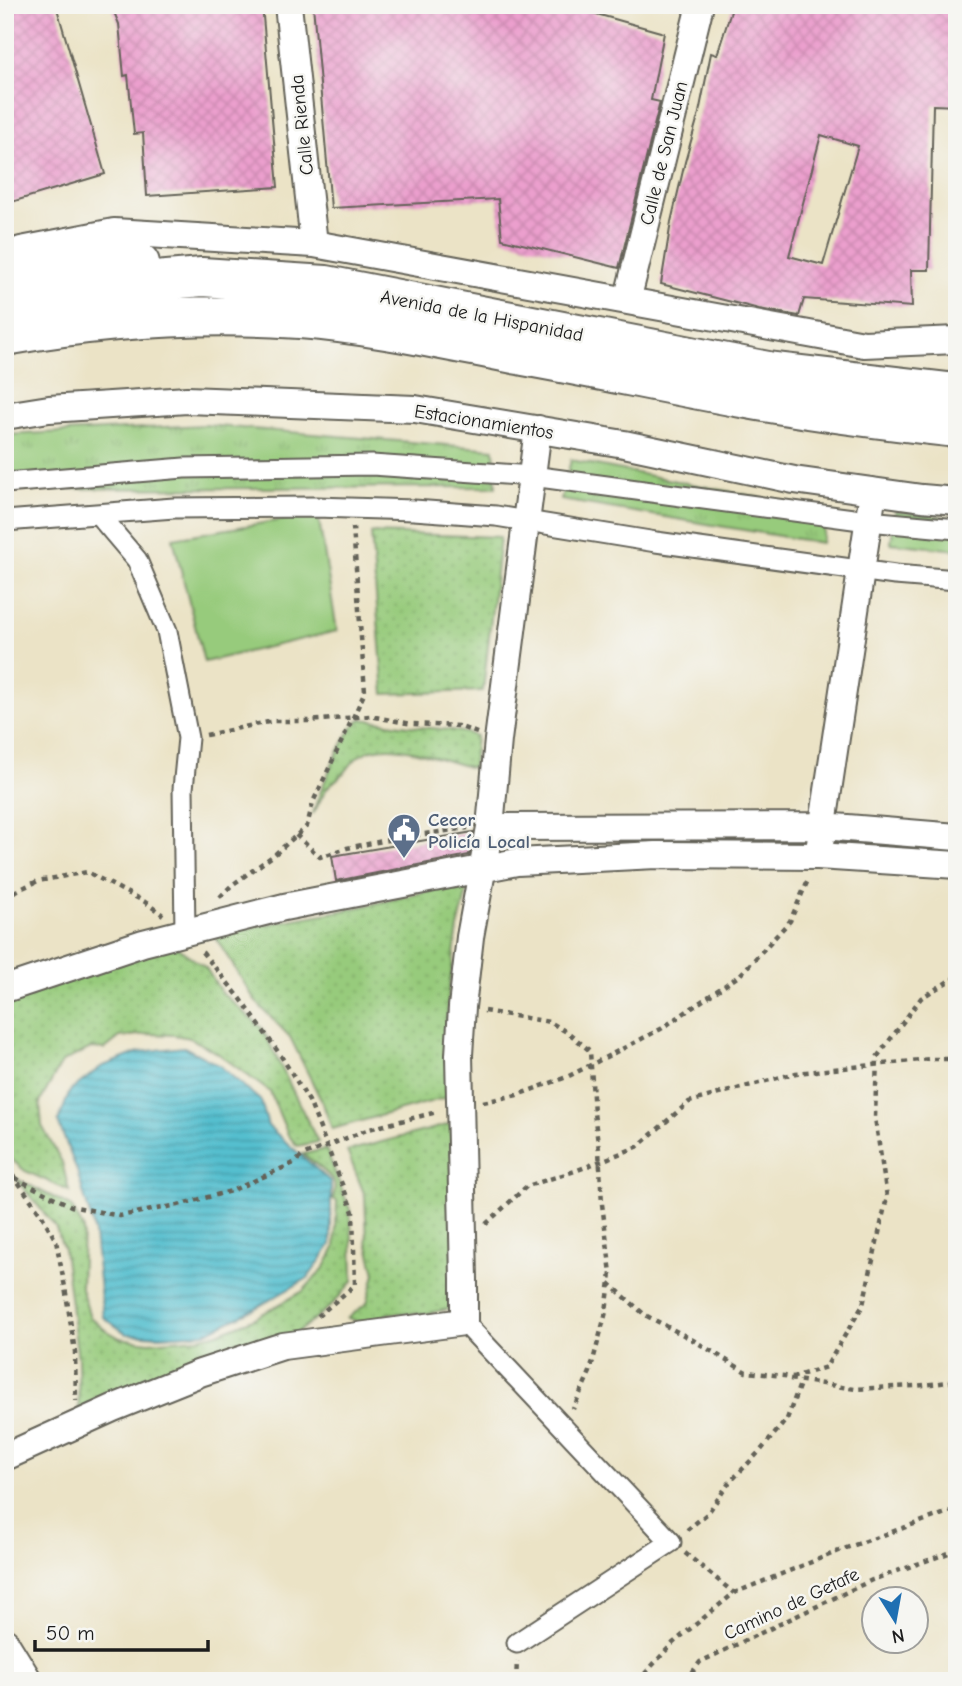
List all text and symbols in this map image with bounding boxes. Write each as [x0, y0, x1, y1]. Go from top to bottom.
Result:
street label: Calle Rienda [286, 73, 318, 176]
street label: Calle de San Juan [635, 79, 692, 227]
street label: Avenida de la Hispanidad [379, 286, 585, 346]
street label: Estacionamientos [413, 400, 555, 444]
place label: Cecor Policía Local [428, 809, 530, 853]
public building icon: Cecor Policía Local [385, 811, 423, 860]
street label: Camino de Getafe [720, 1563, 863, 1645]
north arrow [860, 1584, 930, 1654]
scale bar [35, 1609, 208, 1653]
text: 50 m [46, 1621, 95, 1645]
text: N [890, 1624, 906, 1648]

